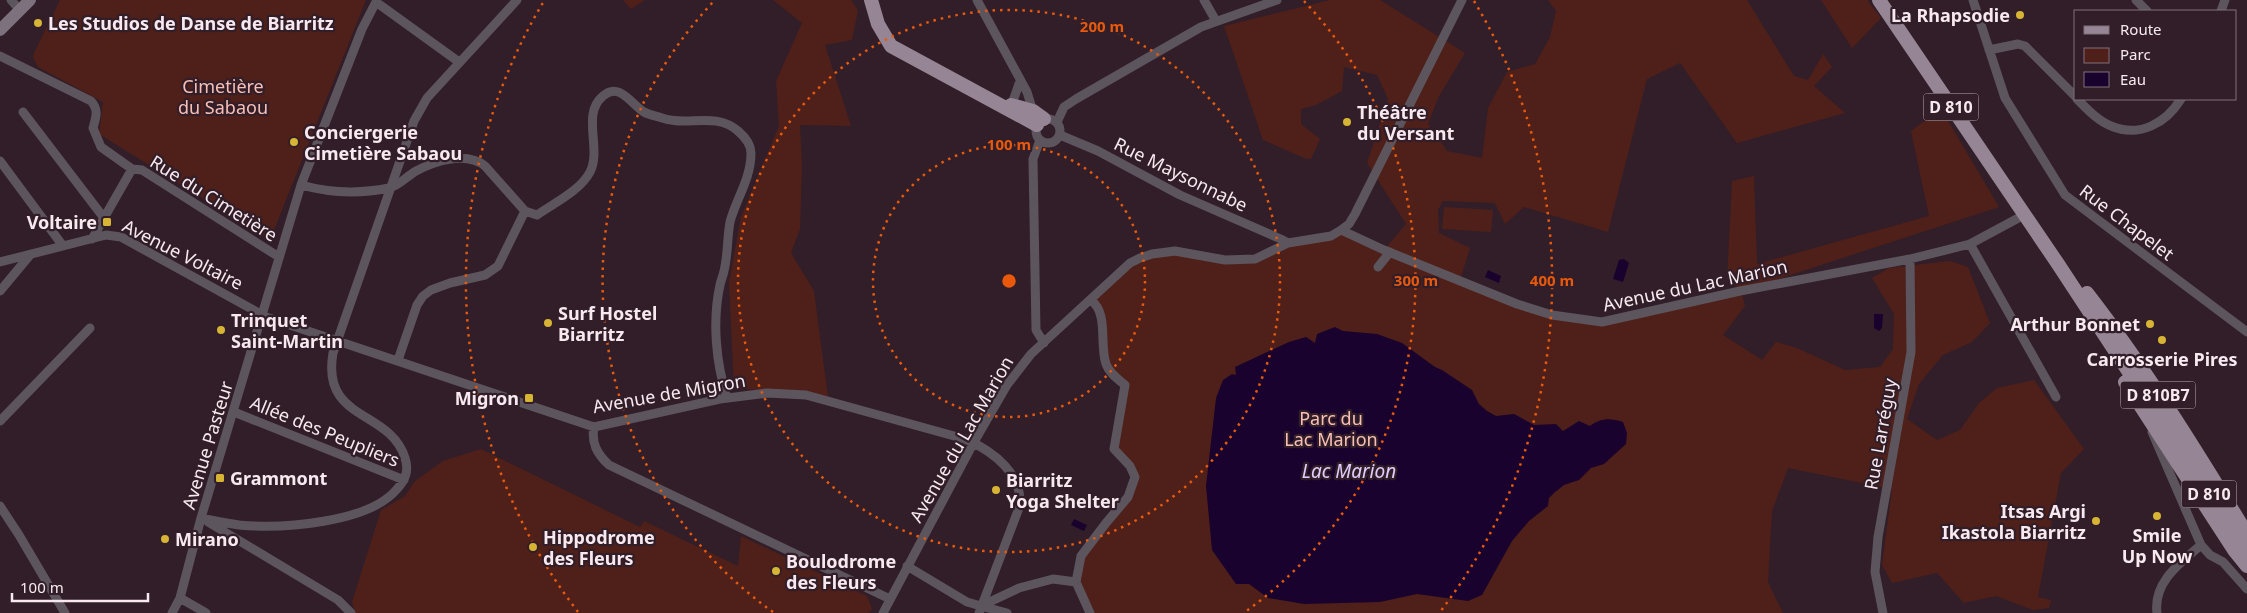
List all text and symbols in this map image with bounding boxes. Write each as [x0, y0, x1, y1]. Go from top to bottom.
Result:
place label: La Rhapsodie [1891, 3, 2010, 27]
marker: La Rhapsodie [2014, 9, 2026, 21]
legend [2074, 10, 2237, 100]
place label: Les Studios de Danse de Biarritz [48, 11, 334, 35]
text: 200 m [1080, 16, 1124, 36]
marker: Les Studios de Danse de Biarritz [32, 17, 44, 29]
text: Route [2120, 19, 2162, 39]
text: Parc [2120, 44, 2151, 64]
text: Eau [2120, 69, 2146, 89]
park label: Cimetière du Sabaou [178, 74, 268, 119]
road number: D 810 [1924, 94, 1978, 120]
place label: Théâtre du Versant [1357, 100, 1454, 145]
marker: Théâtre du Versant [1341, 116, 1353, 128]
place label: Conciergerie Cimetière Sabaou [304, 120, 462, 165]
street label: Rue Maysonnabe [1110, 131, 1252, 217]
text: 100 m [987, 134, 1031, 154]
marker: Conciergerie Cimetière Sabaou [288, 136, 300, 148]
street label: Rue du Cimetière [146, 149, 282, 247]
street label: Rue Chapelet [2075, 179, 2179, 266]
place label: Voltaire [27, 210, 97, 234]
street label: Avenue Voltaire [119, 213, 247, 295]
marker: Voltaire [101, 216, 113, 228]
street label: Avenue du Lac Marion [1600, 254, 1790, 316]
text: 300 m [1394, 270, 1438, 290]
text: 400 m [1530, 270, 1574, 290]
centre of rings [1000, 272, 1018, 290]
place label: Surf Hostel Biarritz [558, 301, 657, 346]
place label: Trinquet Saint-Martin [231, 308, 343, 353]
place label: Arthur Bonnet [2010, 312, 2140, 336]
marker: Surf Hostel Biarritz [542, 317, 554, 329]
marker: Arthur Bonnet [2144, 318, 2156, 330]
marker: Trinquet Saint-Martin [215, 324, 227, 336]
marker: Carrosserie Pires [2156, 334, 2168, 346]
place label: Carrosserie Pires [2086, 347, 2238, 371]
street label: Avenue du Lac Marion [904, 352, 1018, 526]
street label: Avenue de Migron [591, 368, 747, 418]
street label: Rue Larréguy [1858, 376, 1902, 492]
street label: Avenue Pasteur [176, 378, 238, 512]
road number: D 810B7 [2120, 382, 2196, 408]
place label: Migron [455, 386, 519, 410]
street label: Allée des Peupliers [247, 390, 403, 472]
marker: Migron [523, 392, 535, 404]
park label: Parc du Lac Marion [1284, 406, 1378, 451]
water label: Lac Marion [1302, 458, 1396, 484]
place label: Grammont [230, 466, 328, 490]
place label: Biarritz Yoga Shelter [1006, 468, 1119, 513]
marker: Grammont [214, 472, 226, 484]
road number: D 810 [2182, 480, 2236, 508]
marker: Biarritz Yoga Shelter [990, 484, 1002, 496]
place label: Itsas Argi Ikastola Biarritz [1942, 499, 2086, 544]
marker: Smile Up Now [2151, 510, 2163, 522]
marker: Itsas Argi Ikastola Biarritz [2090, 515, 2102, 527]
place label: Smile Up Now [2122, 523, 2193, 568]
place label: Hippodrome des Fleurs [543, 525, 655, 570]
place label: Mirano [175, 527, 239, 551]
marker: Mirano [159, 533, 171, 545]
marker: Hippodrome des Fleurs [527, 541, 539, 553]
place label: Boulodrome des Fleurs [786, 549, 896, 594]
marker: Boulodrome des Fleurs [770, 565, 782, 577]
scale bar [12, 570, 149, 602]
text: 100 m [20, 577, 64, 597]

